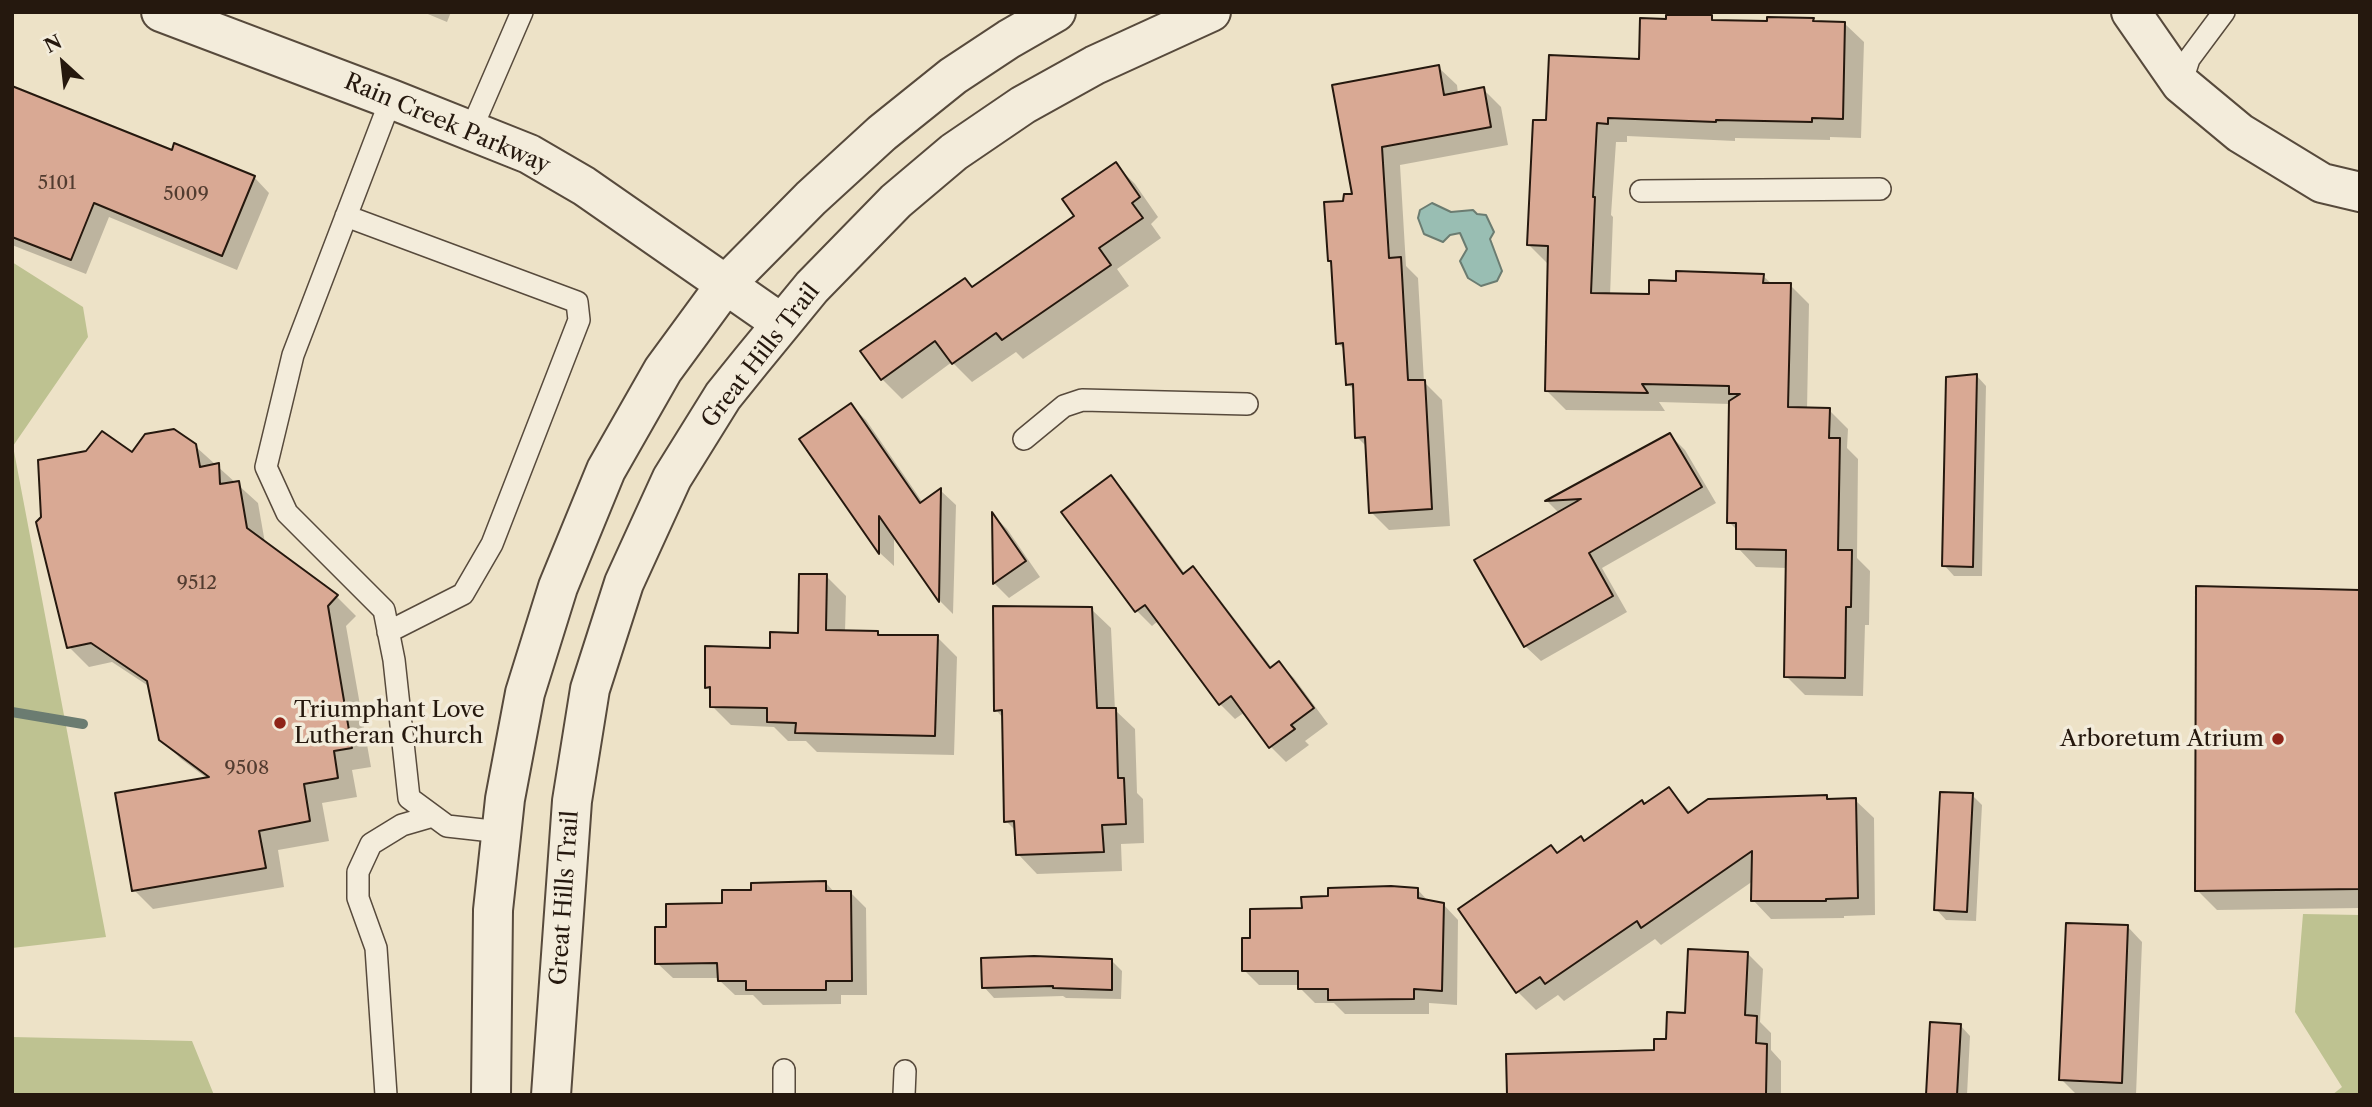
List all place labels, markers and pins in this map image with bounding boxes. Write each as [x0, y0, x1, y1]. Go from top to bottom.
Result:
place label: Triumphant Love Lutheran Church [294, 696, 485, 750]
marker: Triumphant Love Lutheran Church [272, 715, 288, 731]
place label: Arboretum Atrium [2060, 725, 2264, 753]
marker: Arboretum Atrium [2270, 731, 2286, 747]

